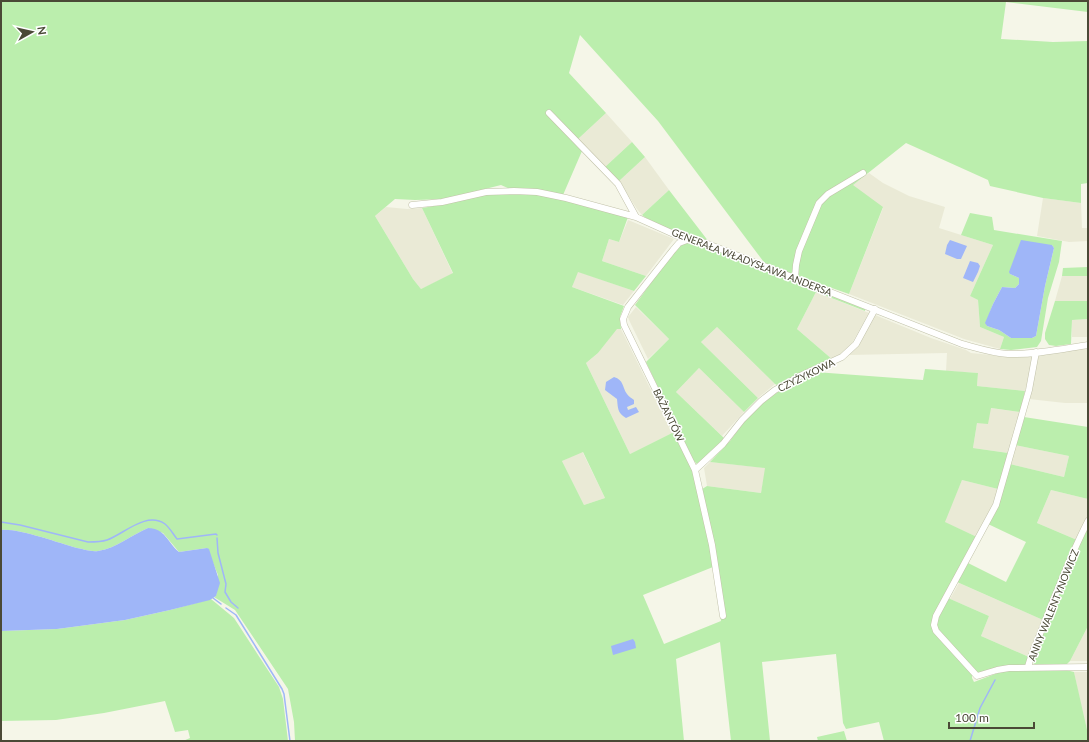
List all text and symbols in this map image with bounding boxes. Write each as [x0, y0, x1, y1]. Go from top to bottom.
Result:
north arrow [12, 12, 52, 52]
text: N [35, 25, 49, 36]
street label: GENERAŁA WŁADYSŁAWA ANDERSA [670, 226, 834, 298]
street label: CZYŻYKOWA [776, 356, 837, 394]
street label: BAŻANTÓW [651, 387, 687, 444]
street label: ANNY WALENTYNOWICZ [1025, 548, 1081, 662]
scale bar [949, 704, 1034, 730]
text: 100 m [955, 710, 989, 725]

